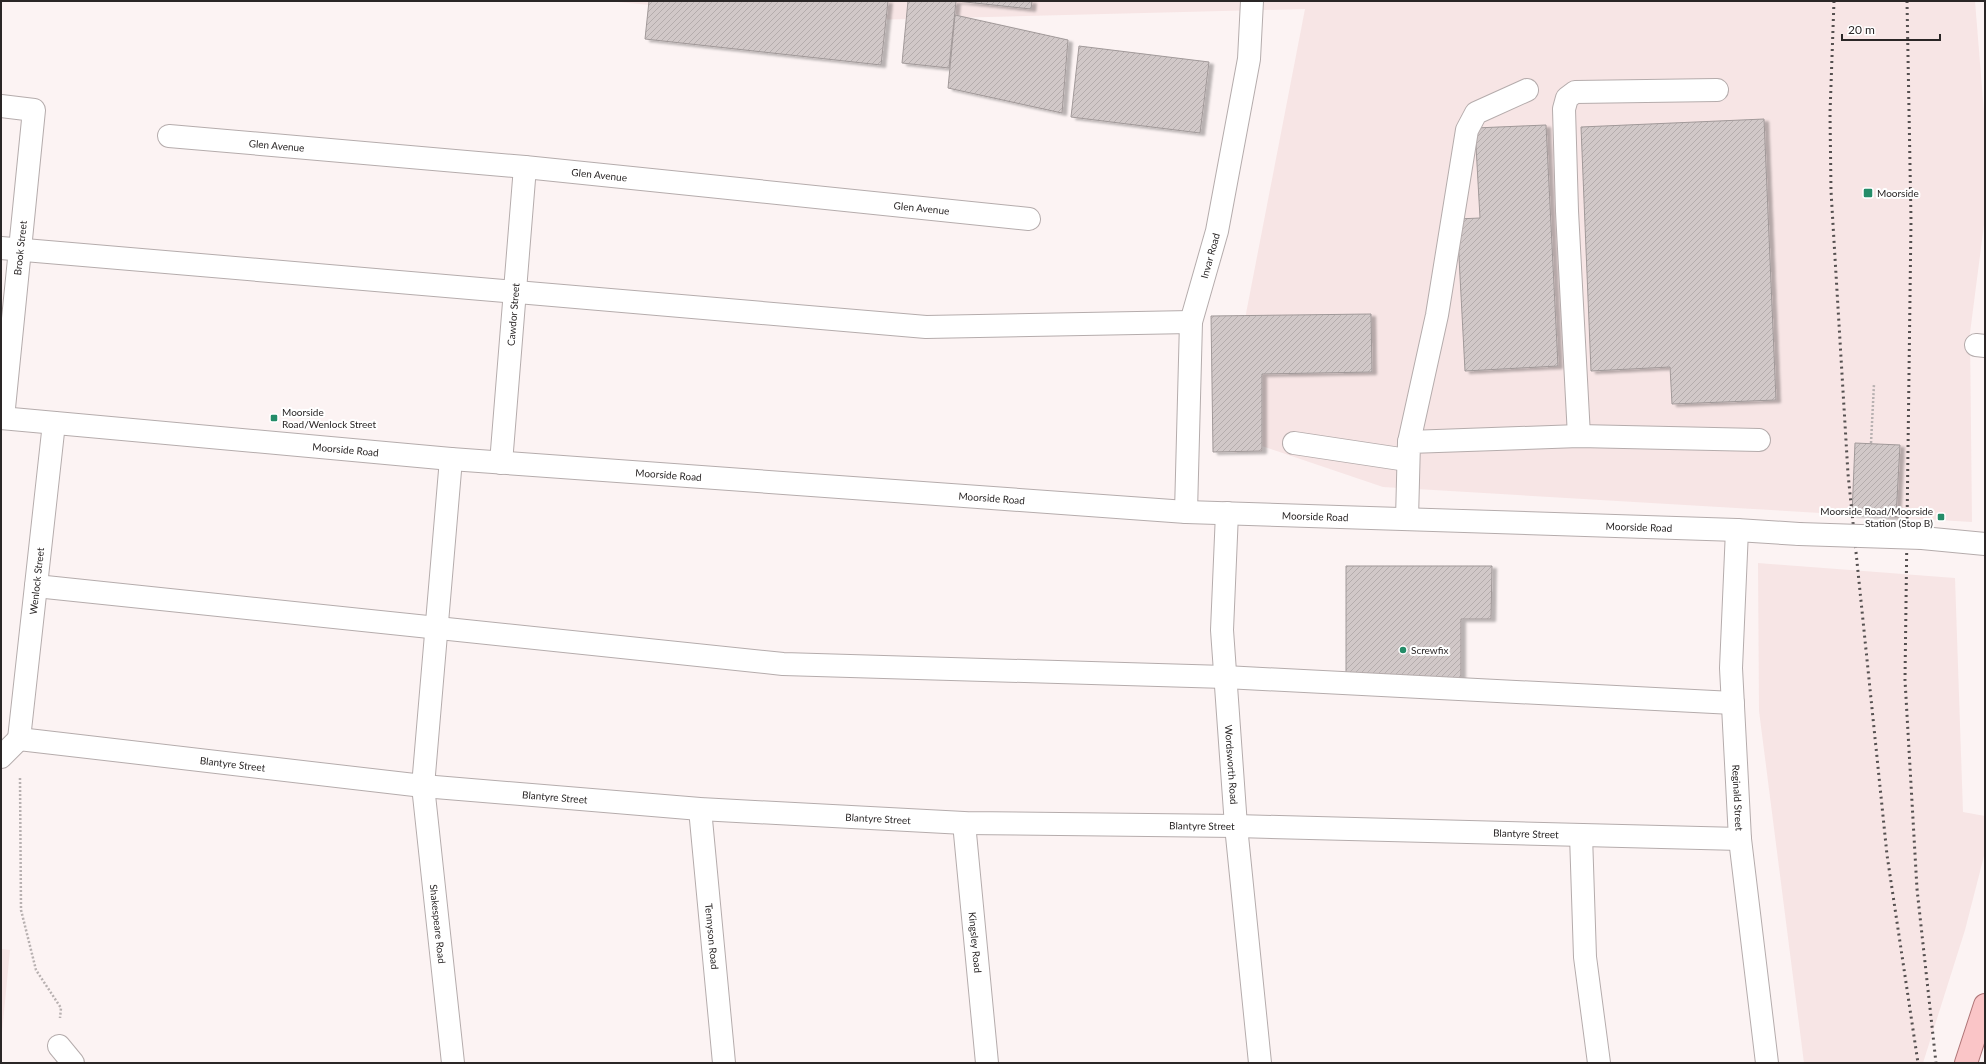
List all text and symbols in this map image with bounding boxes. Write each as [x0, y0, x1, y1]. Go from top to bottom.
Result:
scale bar [1842, 16, 1940, 42]
text: 20 m [1848, 22, 1875, 37]
street label: Glen Avenue [248, 137, 305, 154]
street label: Glen Avenue [571, 166, 628, 183]
marker: Moorside [1862, 187, 1874, 199]
place label: Moorside [1877, 187, 1919, 199]
street label: Glen Avenue [893, 199, 950, 217]
street label: Brook Street [11, 220, 29, 276]
street label: Invar Road [1198, 232, 1222, 280]
street label: Cawdor Street [505, 282, 522, 346]
place label: Moorside Road/Wenlock Street [282, 406, 377, 430]
marker: Moorside Road/Wenlock Street [269, 413, 279, 423]
street label: Moorside Road [312, 440, 379, 458]
street label: Moorside Road [635, 466, 702, 483]
street label: Moorside Road [958, 490, 1025, 506]
place label: Moorside Road/Moorside Station (Stop B) [1820, 505, 1933, 529]
street label: Moorside Road [1282, 509, 1349, 523]
marker: Moorside Road/Moorside Station (Stop B) [1936, 512, 1946, 522]
street label: Moorside Road [1606, 520, 1672, 534]
street label: Wenlock Street [27, 546, 46, 615]
place label: Screwfix [1411, 644, 1448, 656]
marker: Screwfix [1398, 645, 1408, 655]
street label: Wordsworth Road [1223, 724, 1240, 805]
street label: Blantyre Street [199, 754, 266, 774]
street label: Reginald Street [1730, 764, 1746, 832]
street label: Blantyre Street [522, 788, 588, 806]
street label: Blantyre Street [845, 811, 912, 826]
street label: Blantyre Street [1169, 819, 1235, 832]
street label: Blantyre Street [1493, 827, 1559, 840]
street label: Shakespeare Road [428, 884, 448, 964]
street label: Tennyson Road [703, 903, 721, 970]
street label: Kingsley Road [967, 911, 984, 974]

